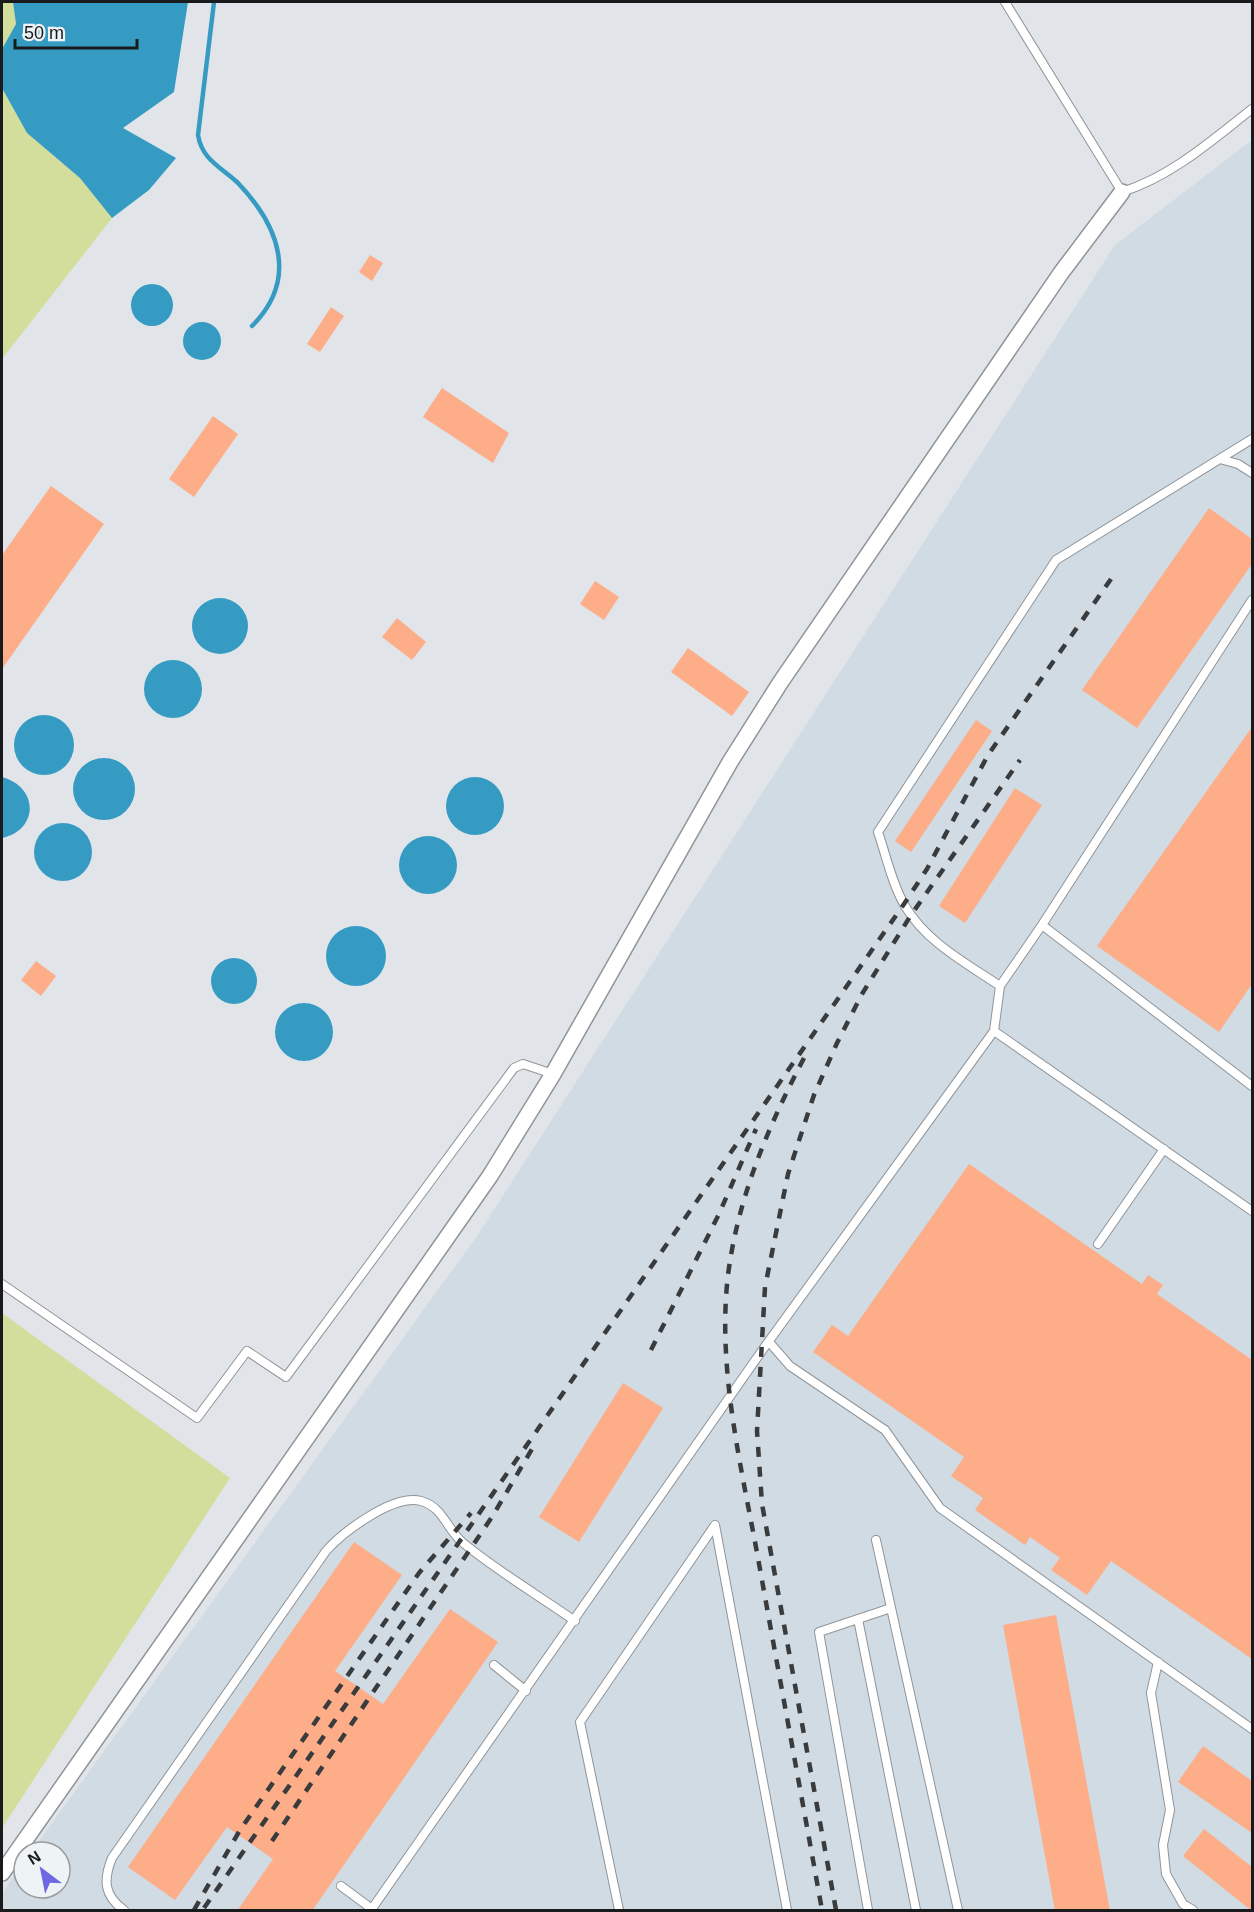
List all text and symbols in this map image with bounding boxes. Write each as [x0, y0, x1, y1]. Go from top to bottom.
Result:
scale bar [15, 12, 136, 50]
text: 50 m [24, 23, 64, 43]
north arrow [12, 1840, 72, 1900]
text: N [25, 1847, 44, 1868]

